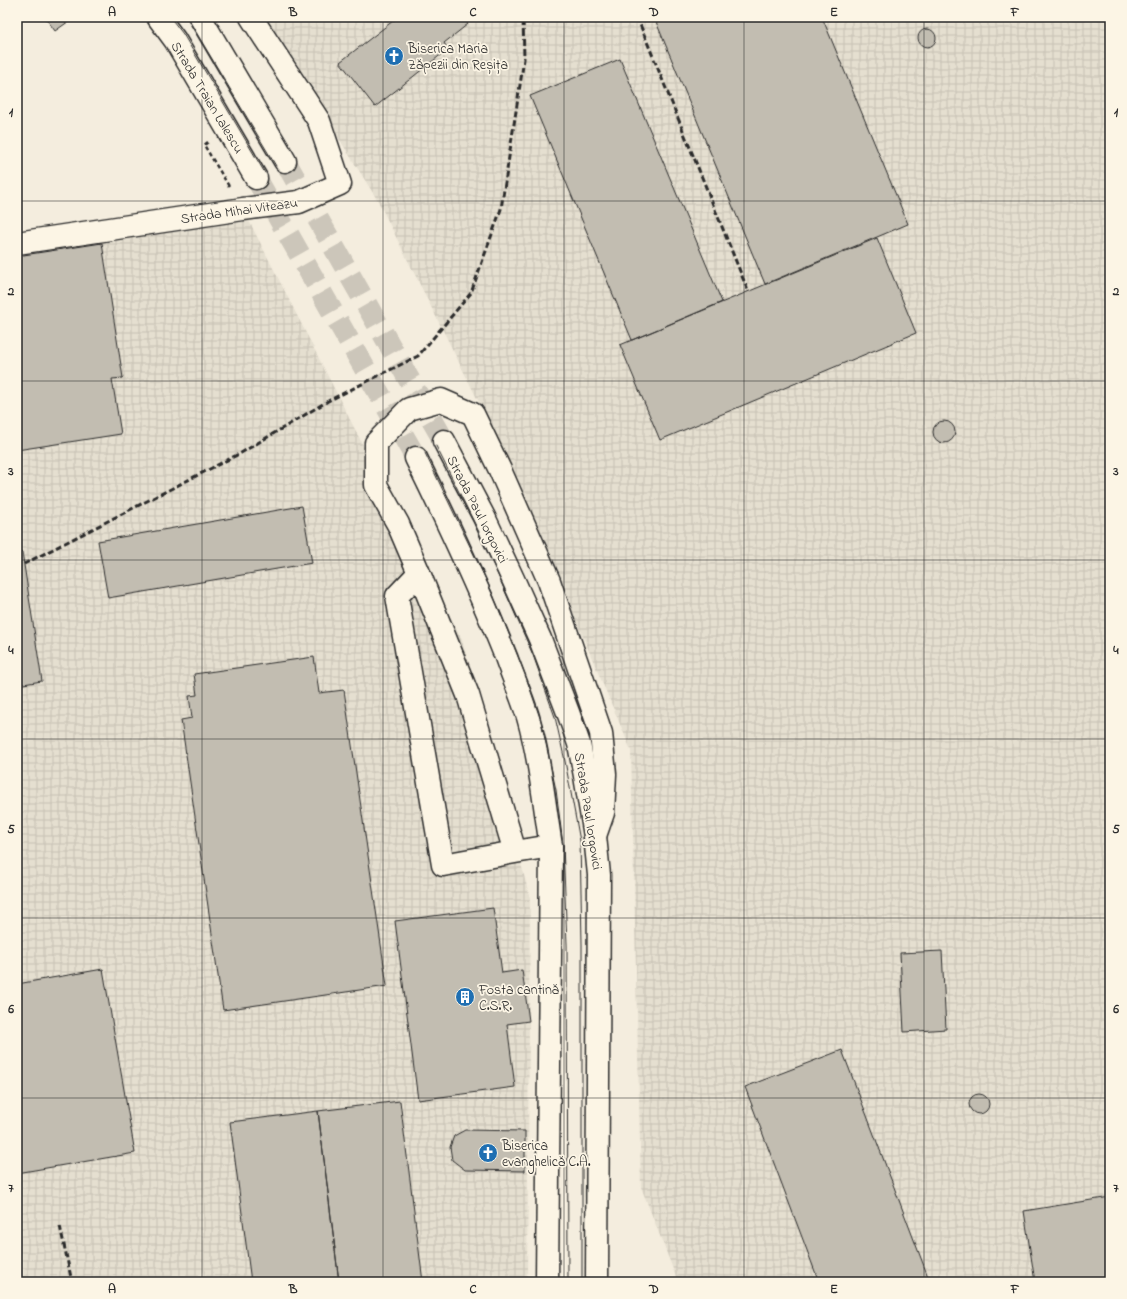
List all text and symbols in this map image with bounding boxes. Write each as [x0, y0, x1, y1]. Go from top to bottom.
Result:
text: A [108, 3, 116, 22]
text: B [288, 3, 298, 22]
text: C [469, 3, 477, 22]
text: D [648, 3, 659, 22]
text: E [830, 3, 838, 22]
text: F [1010, 3, 1020, 22]
street label: Strada Traian Lalescu [165, 38, 249, 158]
place label: Biserica Maria Zăpezii din Reșița [407, 39, 508, 76]
church icon: Biserica Maria Zăpezii din Reșița [383, 45, 405, 67]
text: 1 [9, 103, 14, 122]
text: 1 [1114, 103, 1119, 122]
street label: Strada Mihai Viteazu [179, 193, 299, 230]
text: 2 [7, 282, 15, 301]
text: 2 [1112, 282, 1120, 301]
street label: Strada Paul Iorgovici [440, 452, 513, 568]
text: 3 [7, 462, 14, 481]
text: 3 [1112, 462, 1119, 481]
text: 4 [7, 641, 14, 660]
text: 4 [1112, 641, 1119, 660]
street label: Strada Paul Iorgovici [567, 751, 607, 871]
text: 5 [7, 820, 15, 839]
text: 5 [1112, 820, 1120, 839]
place label: Fosta cantină C.S.R. [478, 980, 559, 1017]
building icon: Fosta cantină C.S.R. [454, 986, 476, 1008]
text: 6 [7, 1000, 14, 1019]
text: 6 [1112, 1000, 1119, 1019]
place label: Biserica evanghelică C.A. [501, 1136, 591, 1174]
church icon: Biserica evanghelică C.A. [477, 1142, 499, 1164]
text: 7 [8, 1179, 14, 1198]
text: 7 [1113, 1179, 1119, 1198]
text: A [108, 1280, 116, 1299]
text: B [288, 1280, 298, 1299]
text: C [469, 1280, 477, 1299]
text: D [648, 1280, 659, 1299]
text: E [830, 1280, 838, 1299]
text: F [1010, 1280, 1020, 1299]

